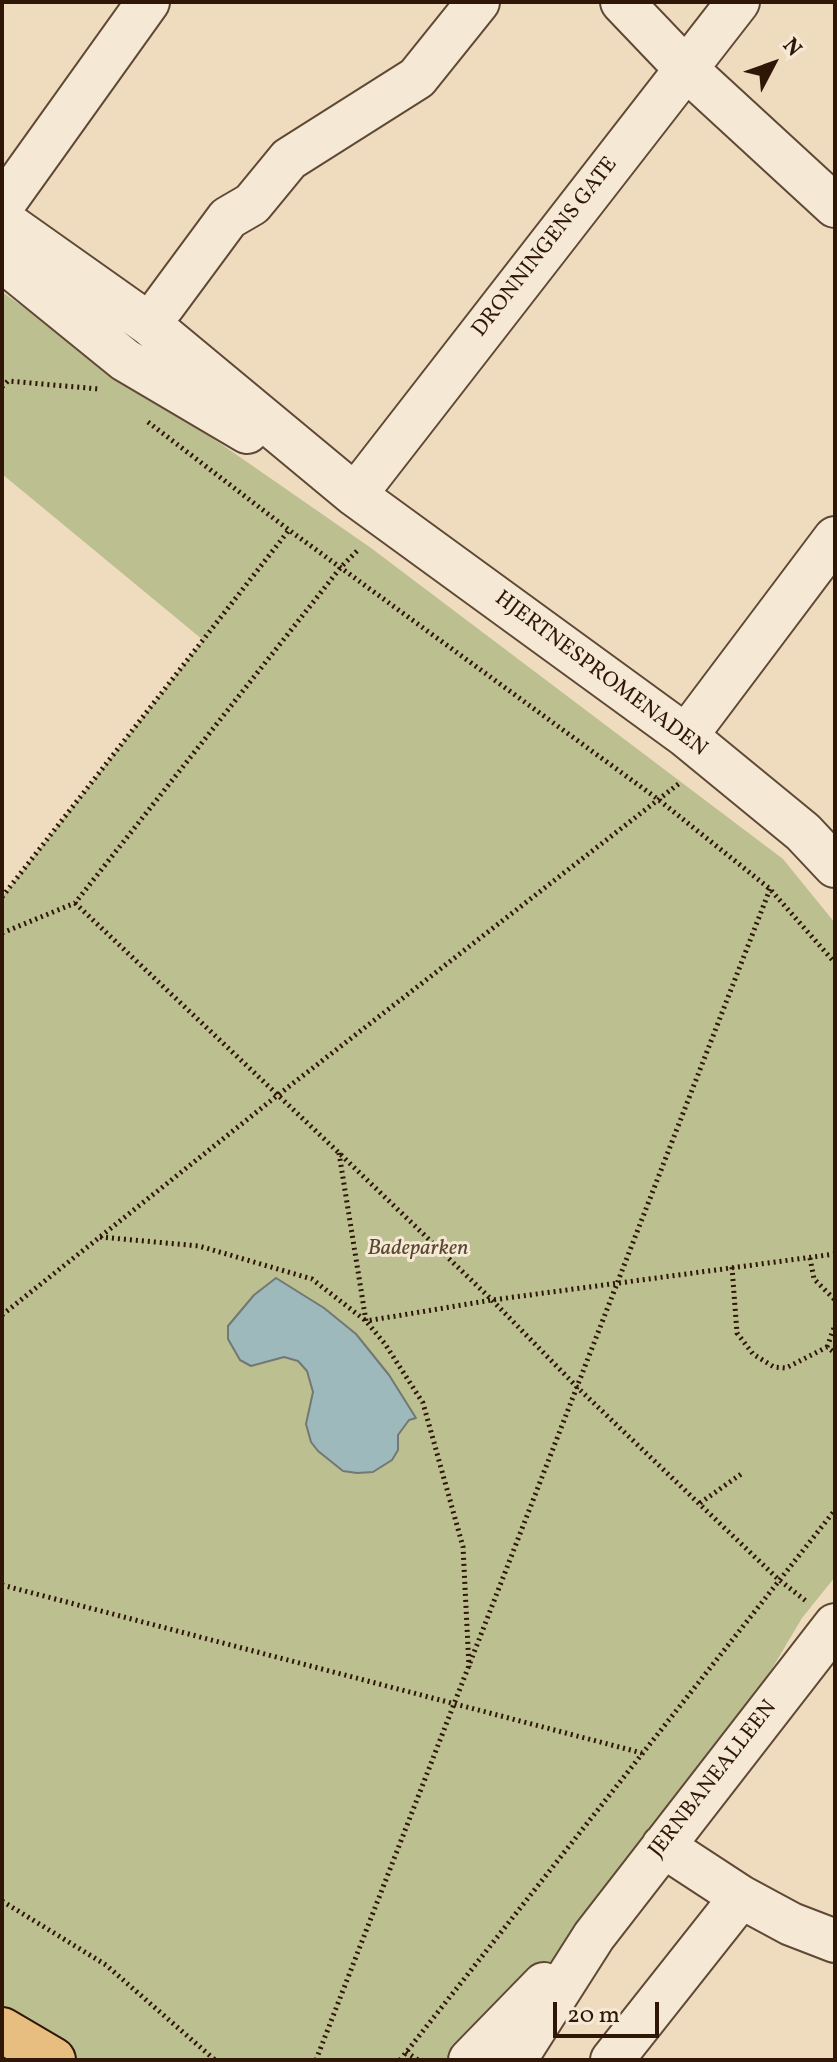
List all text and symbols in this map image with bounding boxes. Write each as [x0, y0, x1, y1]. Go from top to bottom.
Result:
north arrow [733, 24, 813, 104]
text: N [775, 32, 808, 64]
street label: DRONNINGENS GATE [468, 153, 624, 343]
street label: HJERTNESPROMENADEN [489, 586, 711, 764]
park label: Badeparken [368, 1237, 468, 1263]
street label: JERNBANEALLEEN [644, 1696, 784, 1864]
scale bar [557, 1986, 663, 2036]
text: 20 m [567, 1999, 620, 2033]

